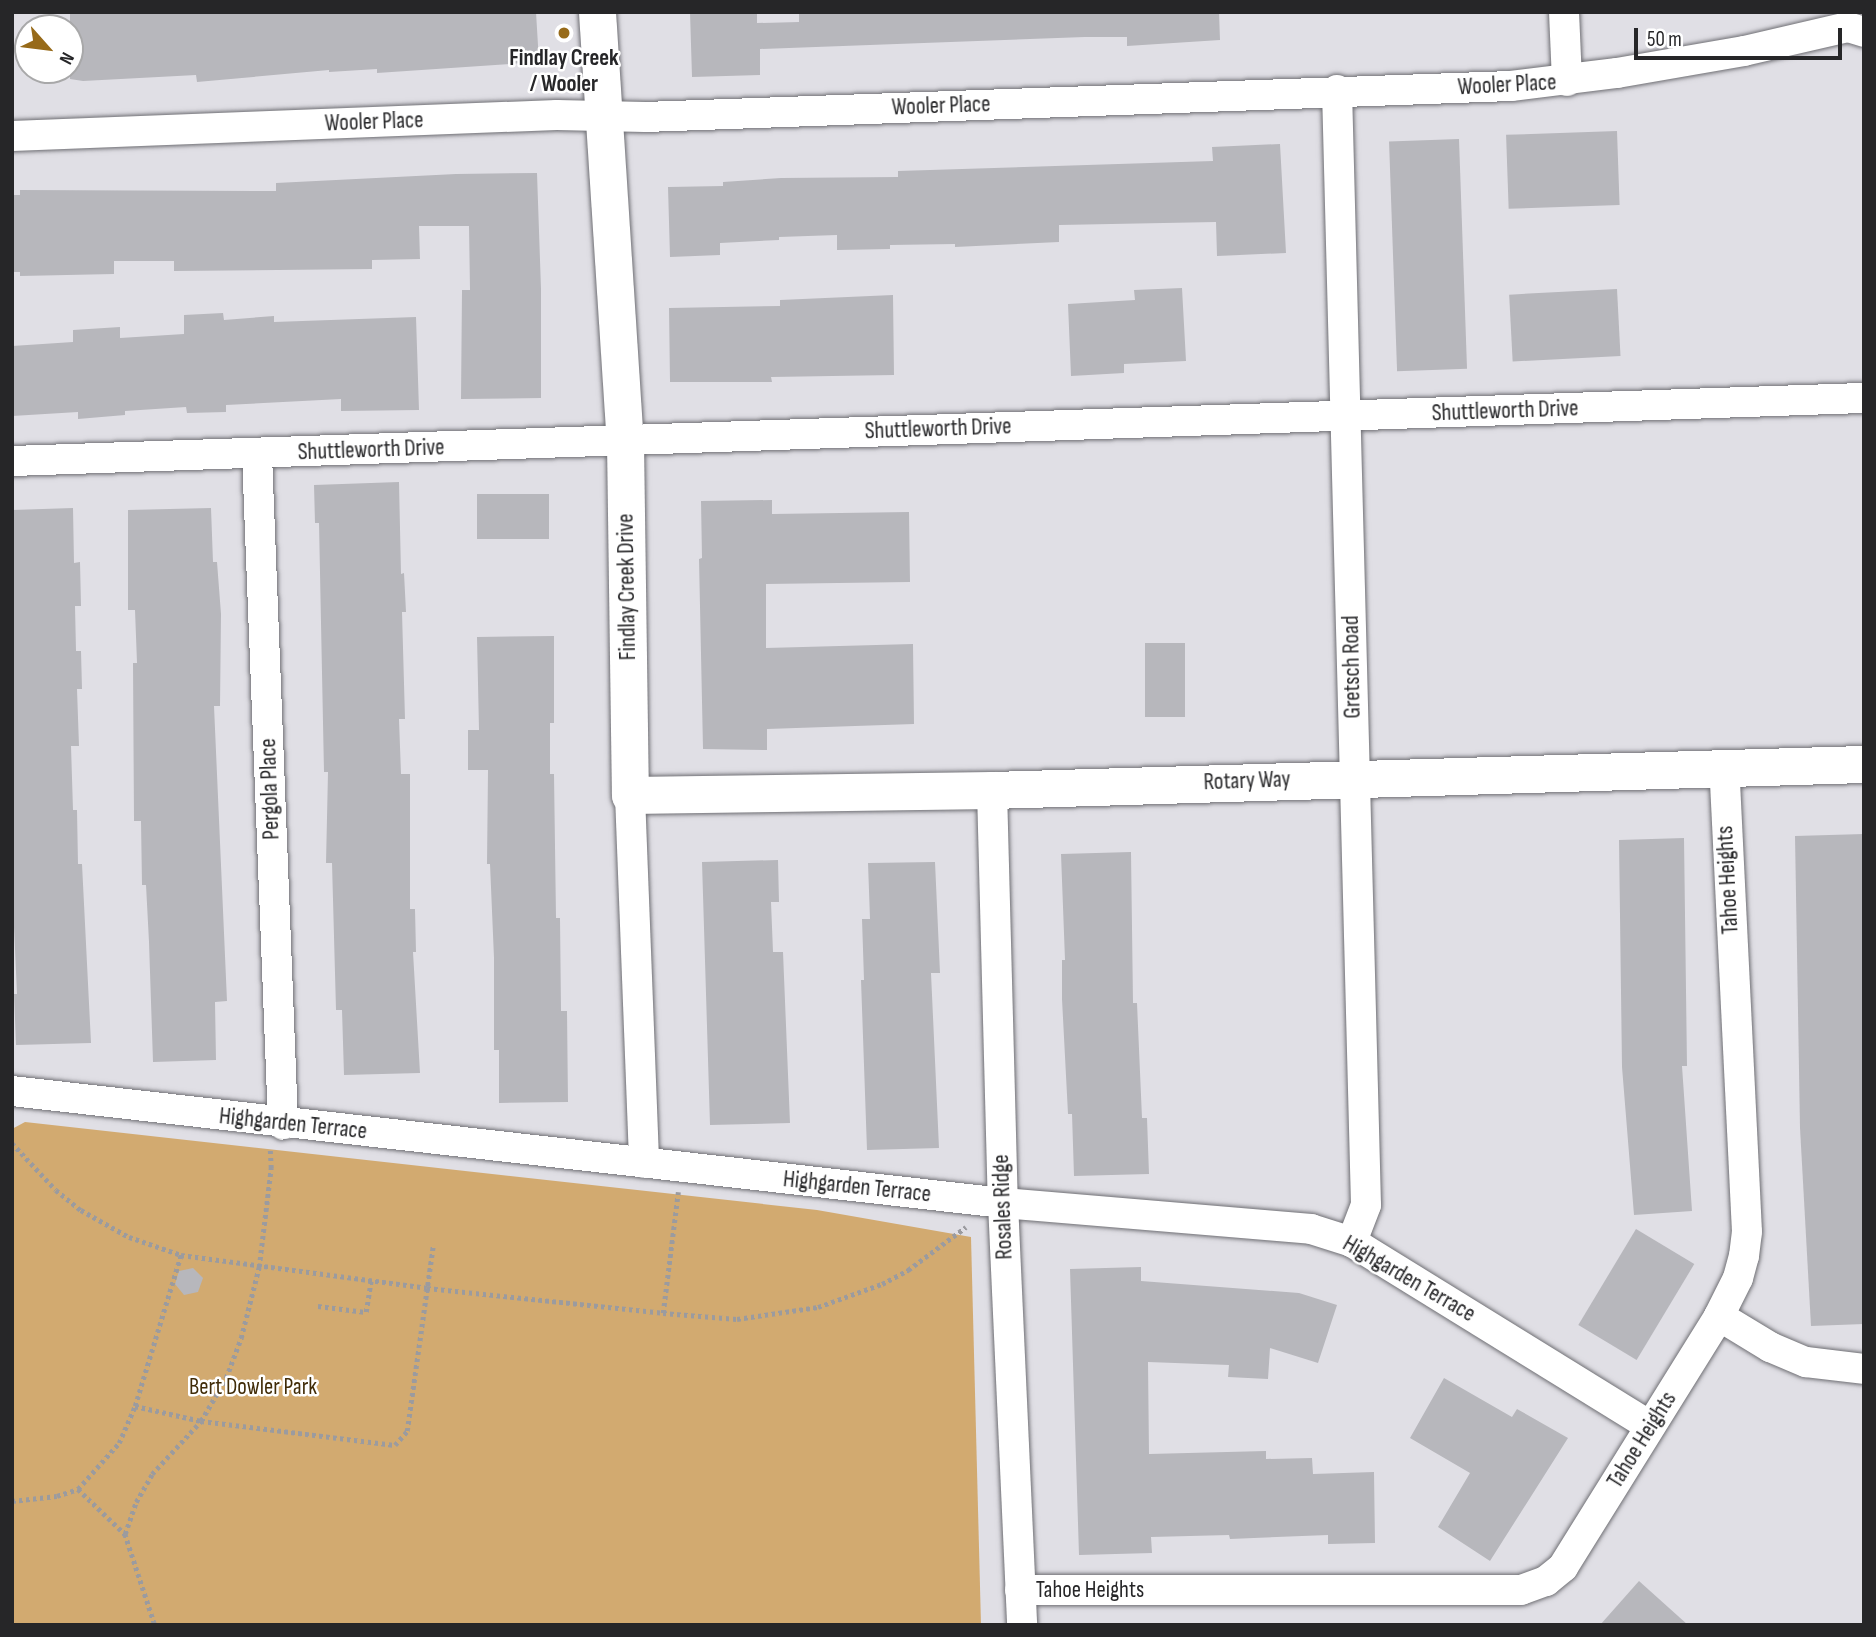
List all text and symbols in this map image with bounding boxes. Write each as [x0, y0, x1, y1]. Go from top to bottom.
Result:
north arrow [14, 14, 84, 84]
scale bar [1638, 14, 1846, 58]
marker: Findlay Creek / Wooler [556, 25, 572, 41]
text: 50 m [1647, 27, 1682, 52]
place label: Findlay Creek / Wooler [509, 44, 619, 98]
text: N [54, 48, 79, 68]
street label: Wooler Place [1457, 69, 1557, 101]
street label: Wooler Place [891, 90, 991, 122]
street label: Wooler Place [324, 106, 424, 138]
street label: Shuttleworth Drive [1431, 395, 1579, 427]
street label: Shuttleworth Drive [864, 413, 1012, 445]
street label: Shuttleworth Drive [297, 434, 445, 466]
street label: Findlay Creek Drive [612, 513, 642, 661]
street label: Gretsch Road [1337, 615, 1367, 719]
street label: Pergola Place [254, 738, 286, 840]
street label: Rotary Way [1203, 766, 1291, 796]
street label: Tahoe Heights [1711, 825, 1745, 935]
street label: Highgarden Terrace [218, 1103, 368, 1145]
street label: Rosales Ridge [987, 1154, 1019, 1260]
street label: Highgarden Terrace [782, 1166, 932, 1208]
street label: Highgarden Terrace [1338, 1230, 1480, 1328]
park label: Bert Dowler Park [189, 1373, 317, 1401]
street label: Tahoe Heights [1602, 1387, 1682, 1493]
street label: Tahoe Heights [1036, 1576, 1144, 1604]

